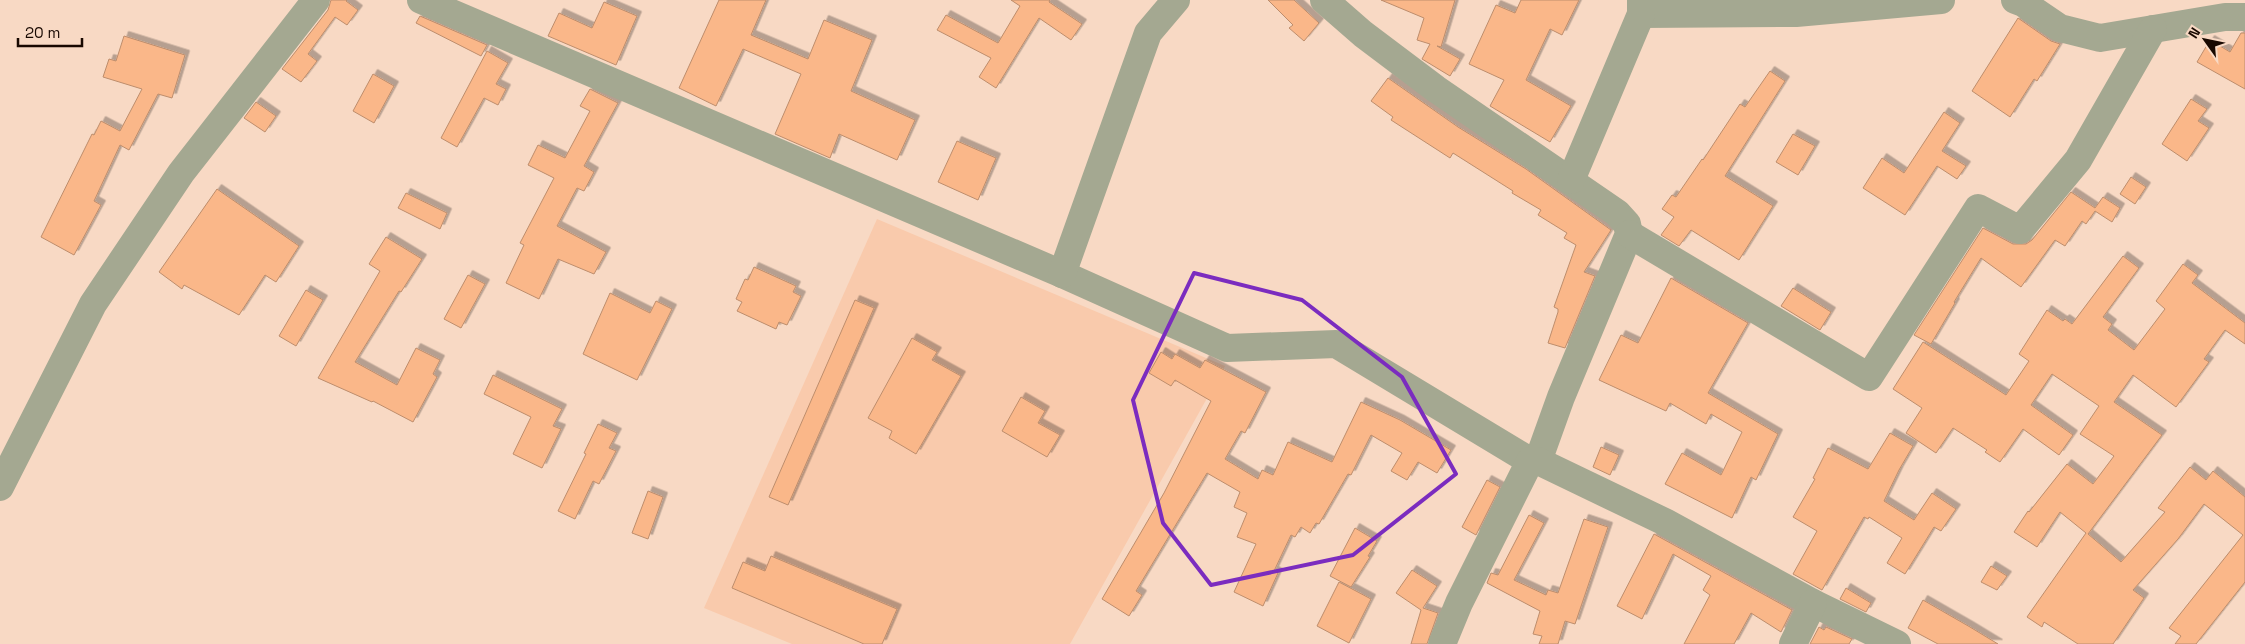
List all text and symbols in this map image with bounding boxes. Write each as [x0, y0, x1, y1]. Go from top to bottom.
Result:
scale bar [18, 15, 81, 47]
north arrow [2180, 15, 2230, 65]
text: 20 m [25, 23, 60, 42]
text: N [2184, 24, 2204, 42]

